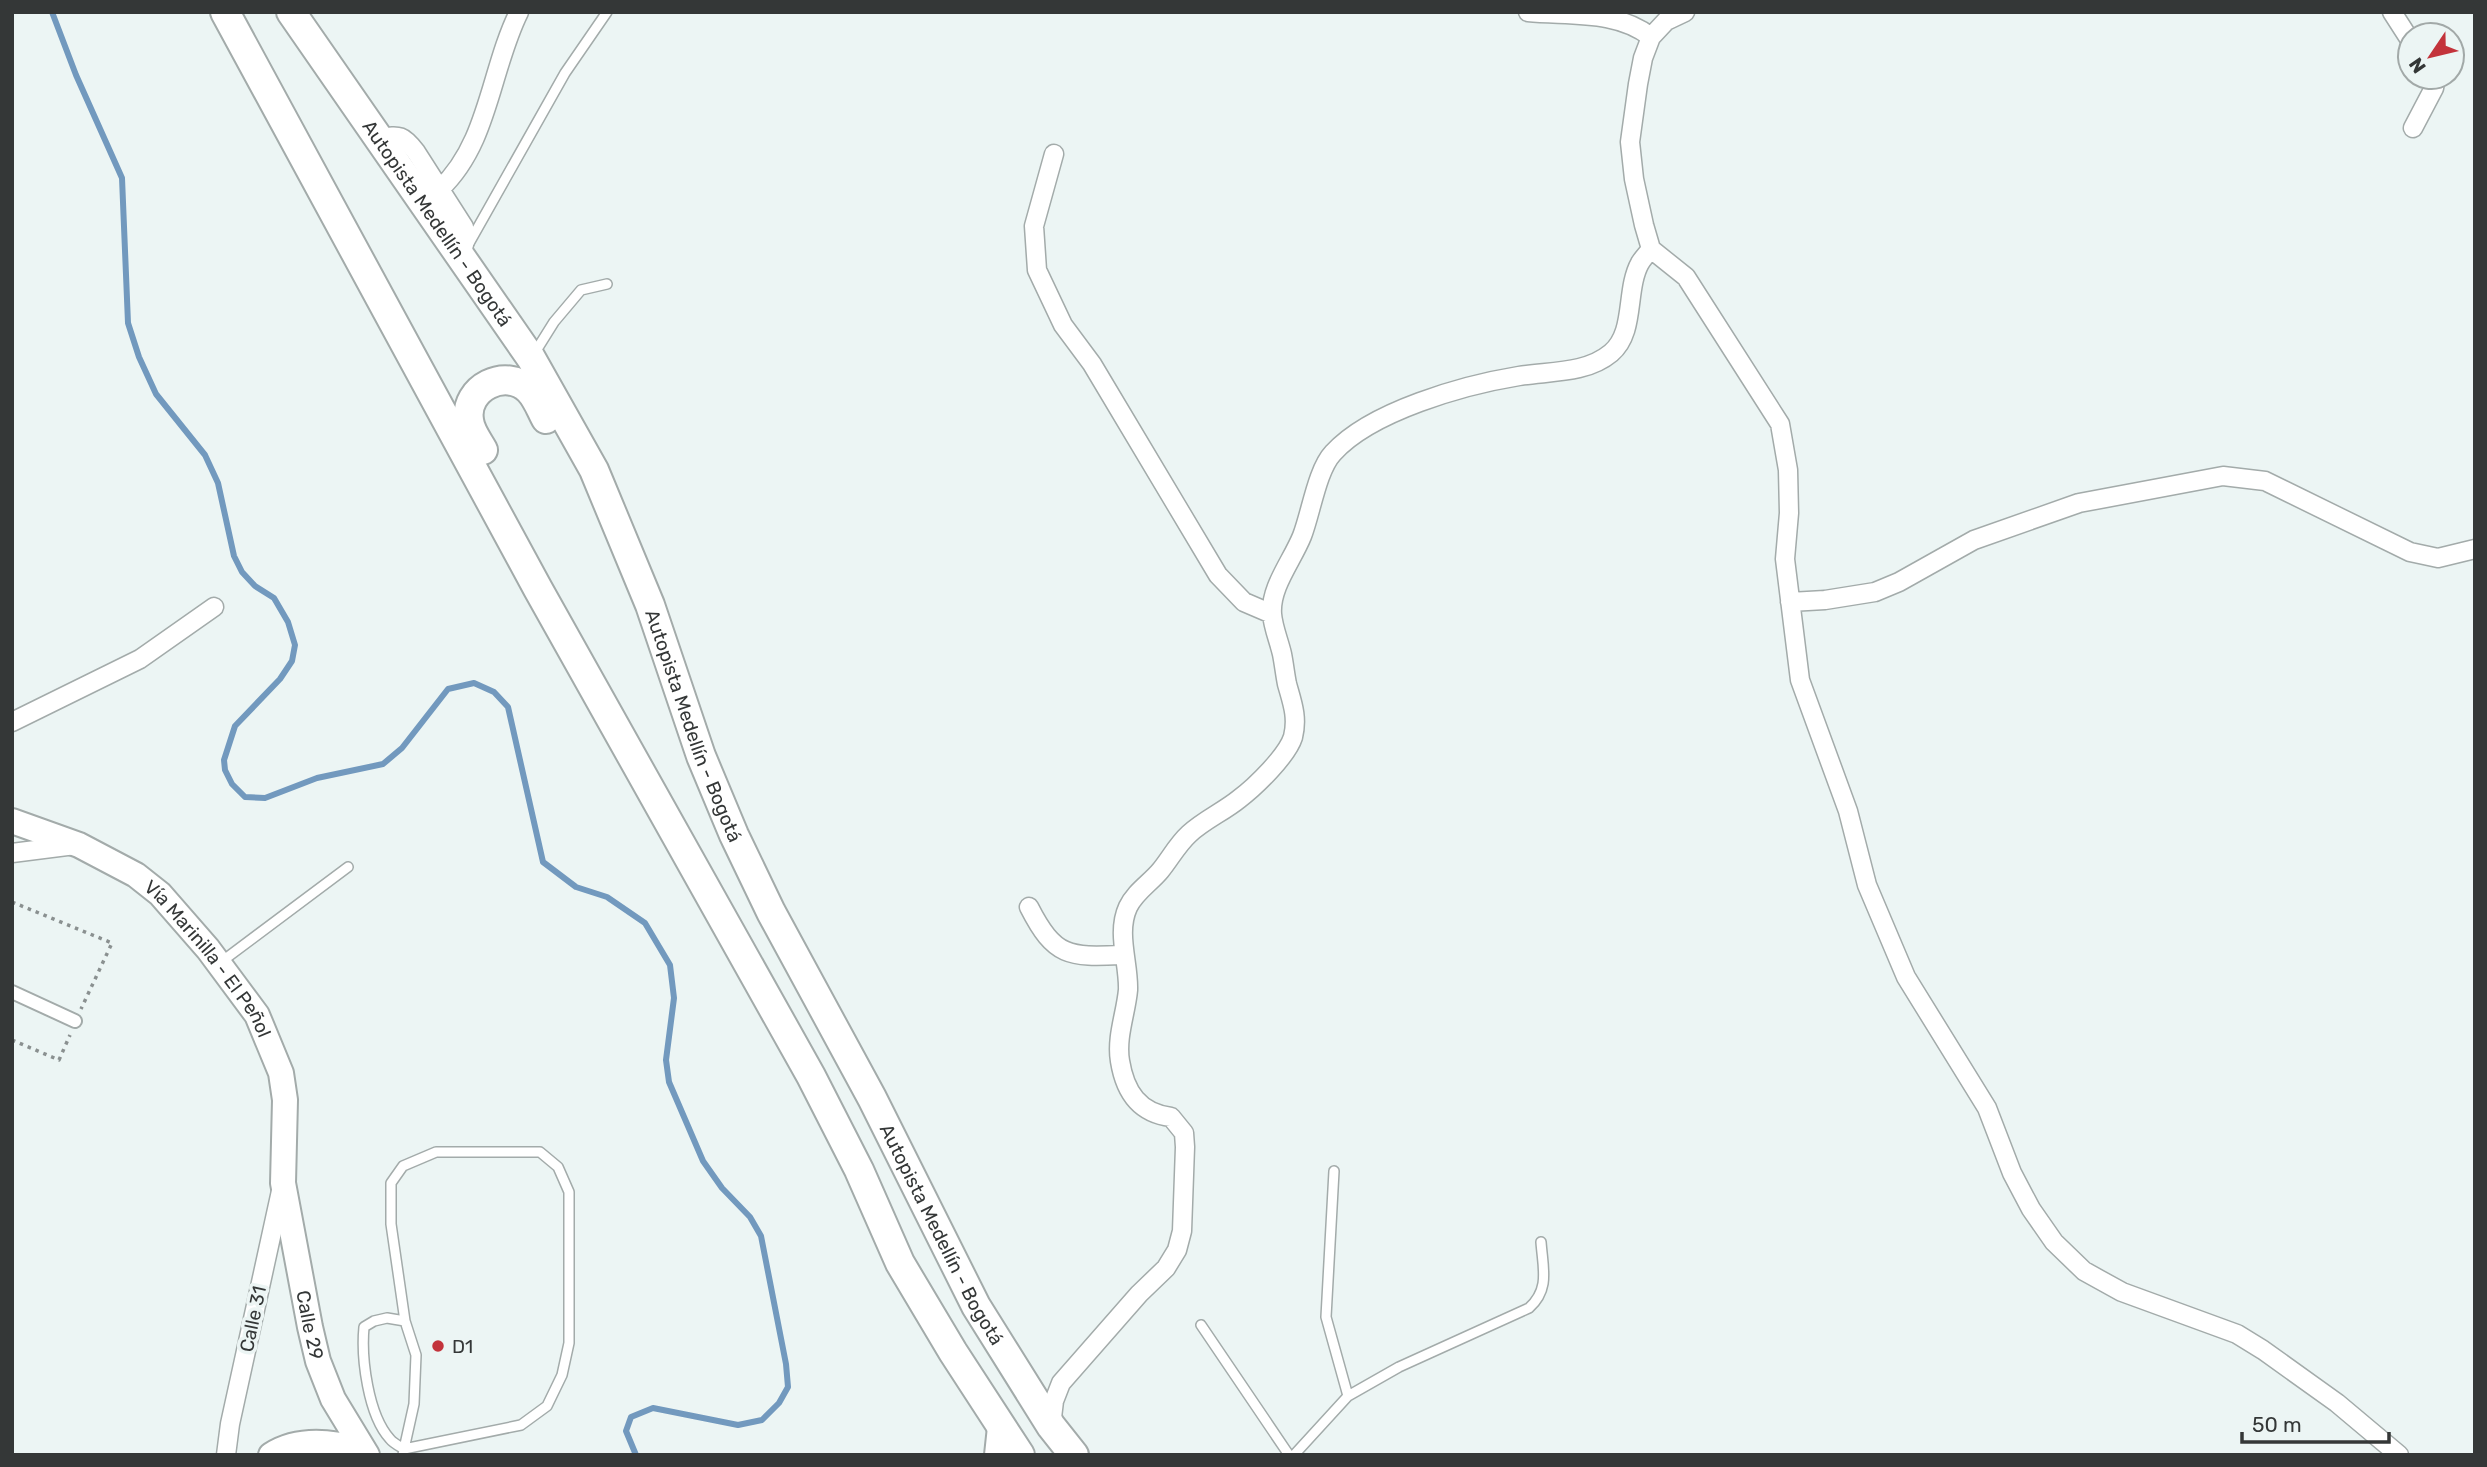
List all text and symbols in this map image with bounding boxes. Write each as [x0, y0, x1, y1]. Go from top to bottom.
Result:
north arrow [2396, 21, 2466, 91]
text: N [2404, 53, 2431, 78]
street label: Autopista Medellín - Bogotá [358, 116, 517, 331]
street label: Autopista Medellín - Bogotá [641, 606, 747, 846]
street label: Vía Marinilla - El Peñol [140, 875, 276, 1041]
street label: Autopista Medellín - Bogotá [875, 1120, 1009, 1349]
street label: Calle 31 [235, 1284, 271, 1354]
street label: Calle 29 [292, 1288, 329, 1362]
place label: D1 [452, 1335, 473, 1358]
marker: D1 [430, 1338, 446, 1354]
scale bar [2242, 1400, 2389, 1444]
text: 50 m [2252, 1412, 2302, 1437]

